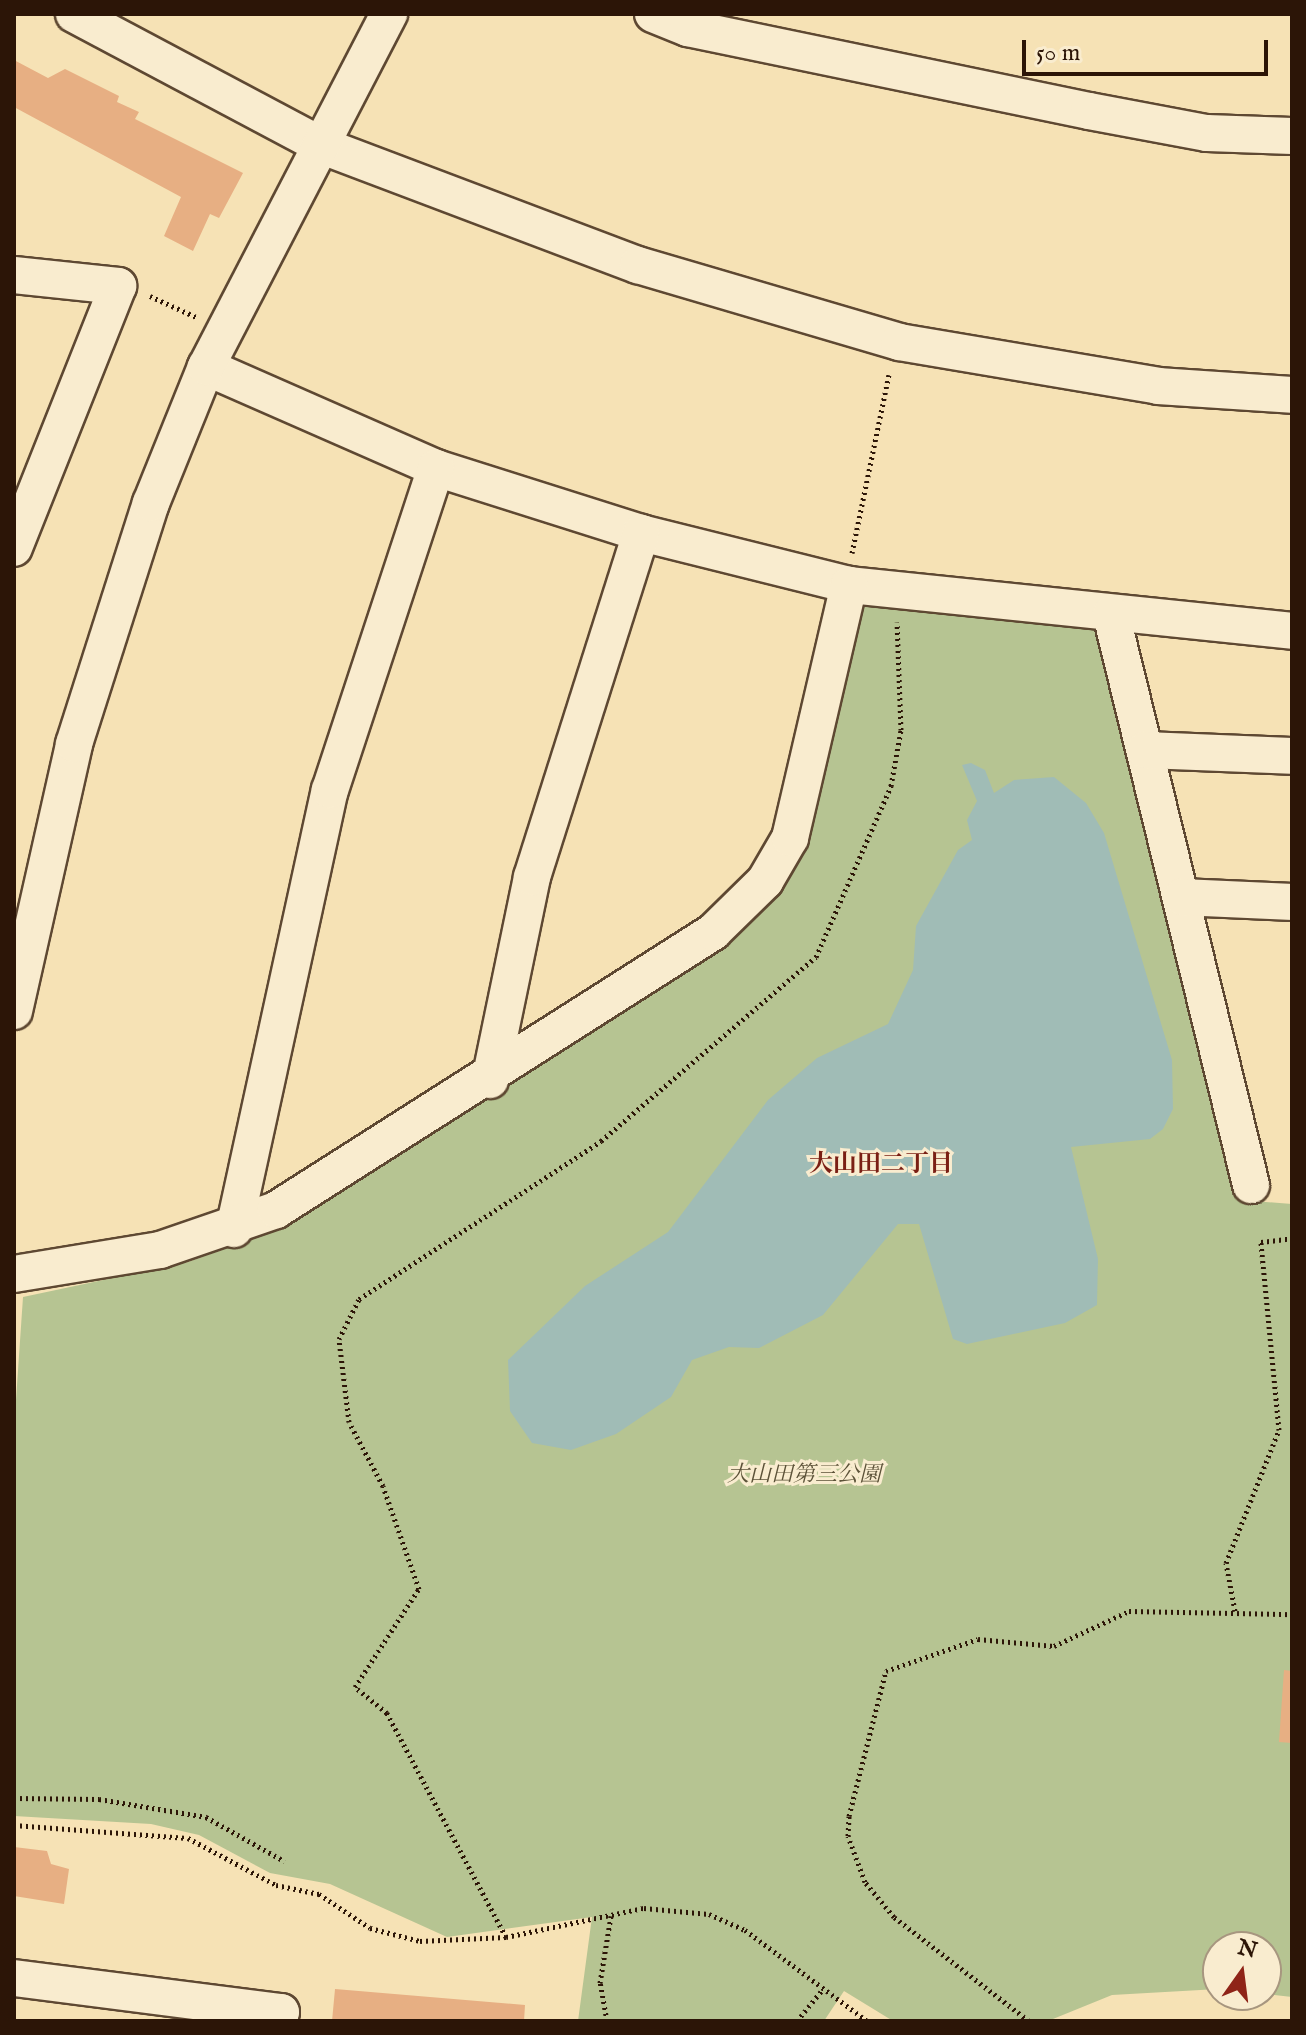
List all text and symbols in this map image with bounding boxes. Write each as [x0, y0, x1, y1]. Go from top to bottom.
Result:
scale bar [1026, 24, 1272, 74]
text: 50 m [1036, 38, 1080, 69]
district label: 大山田二丁目 [809, 1151, 953, 1179]
park label: 大山田第三公園 [727, 1463, 881, 1489]
north arrow [1202, 1931, 1282, 2011]
text: N [1235, 1934, 1260, 1966]

